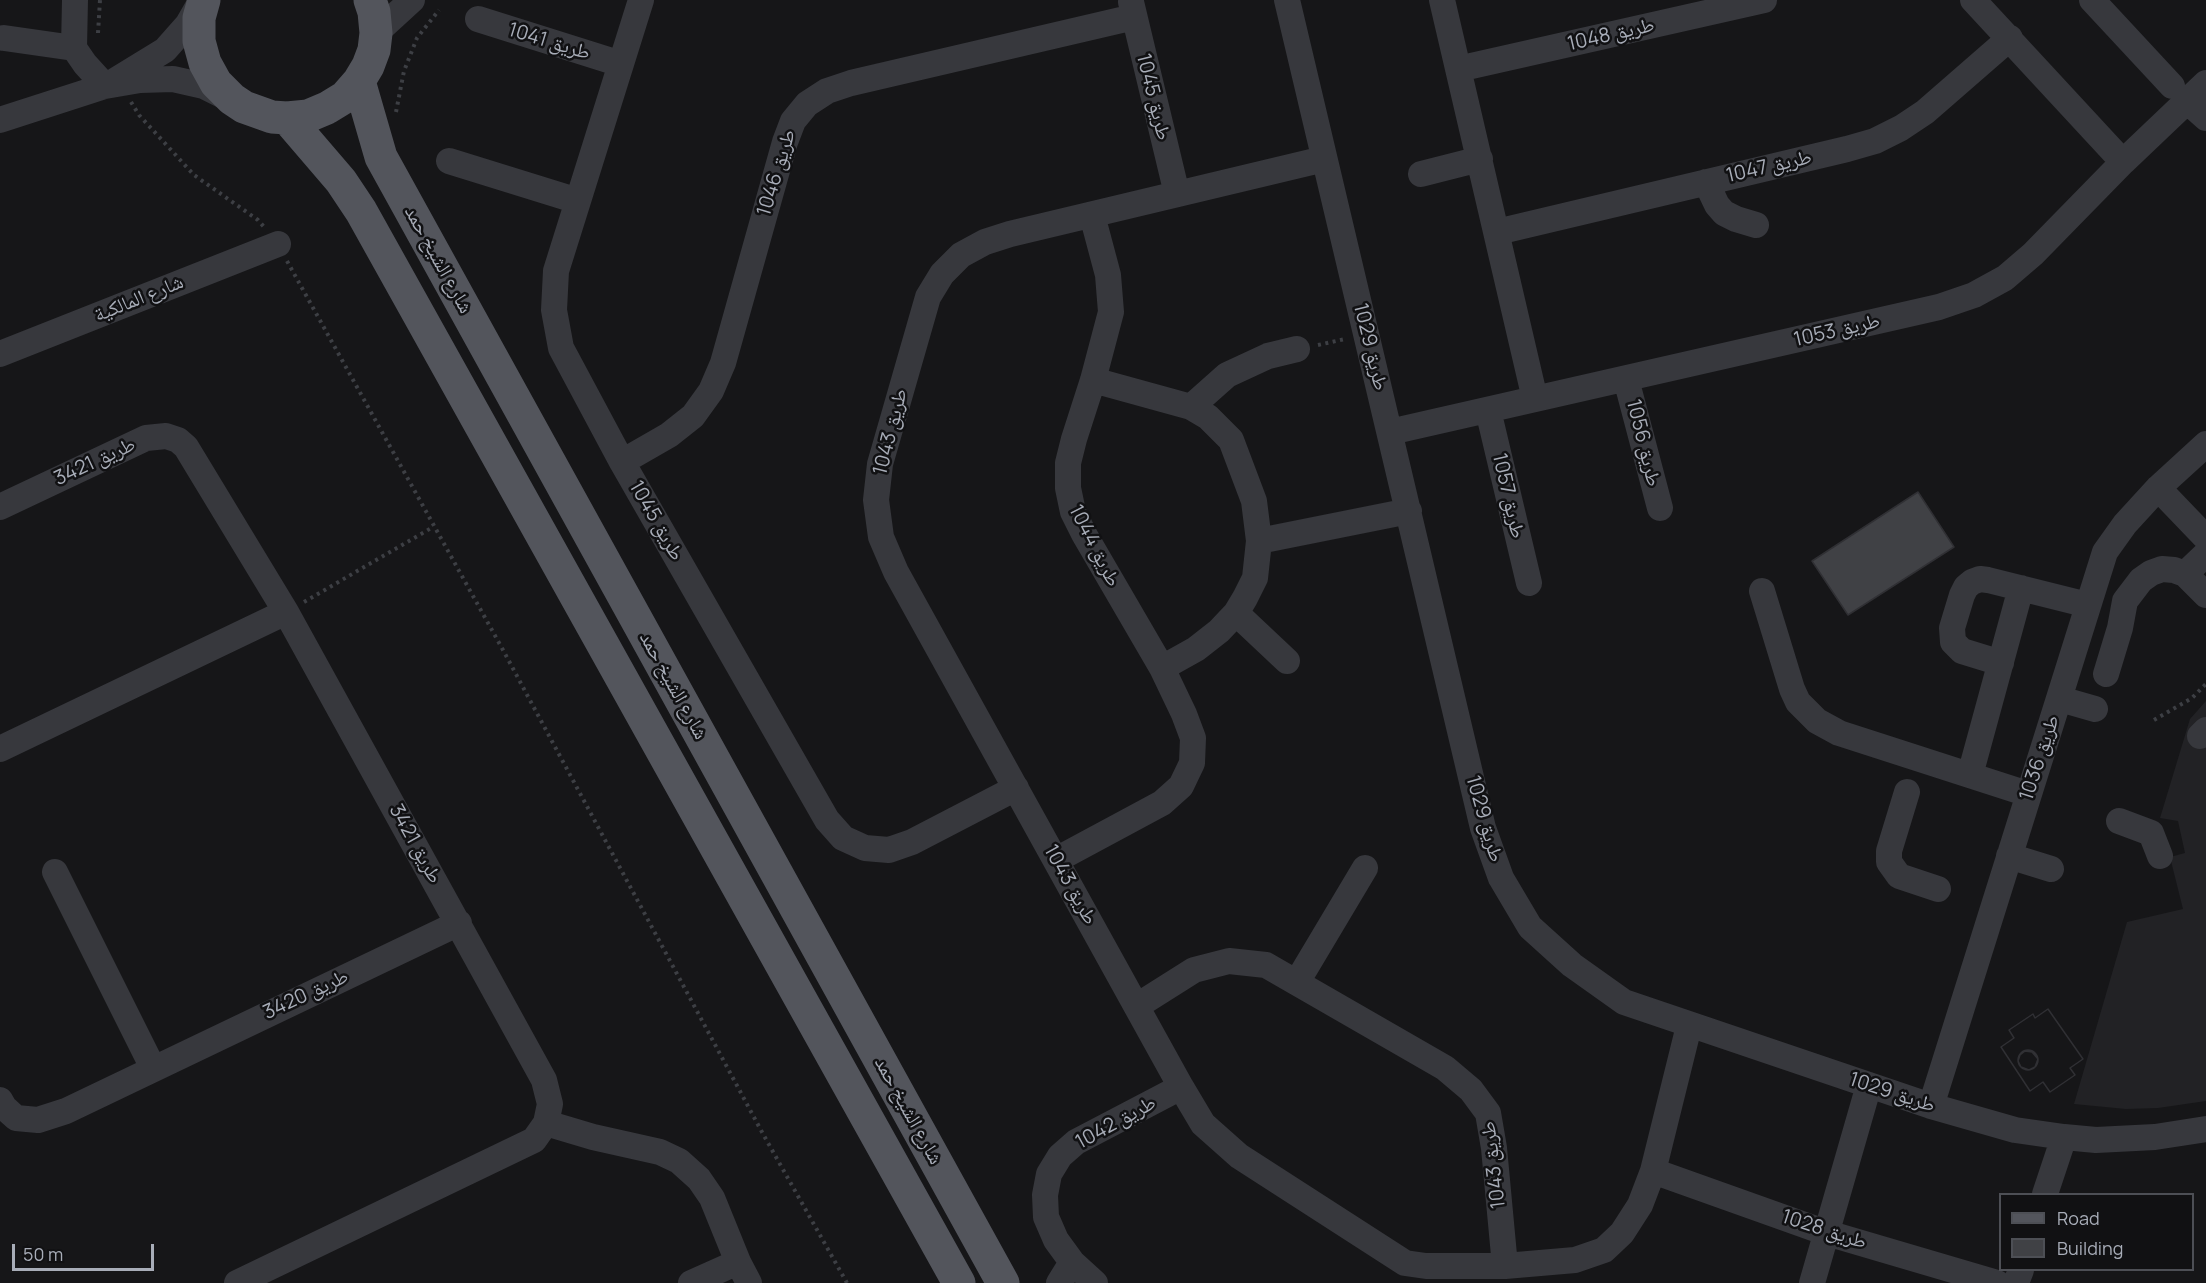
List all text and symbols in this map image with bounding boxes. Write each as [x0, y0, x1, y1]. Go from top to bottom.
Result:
street label: طريق 1048 [1565, 13, 1657, 57]
street label: طريق 1041 [505, 18, 593, 66]
street label: طريق 1045 [1131, 51, 1175, 143]
street label: طريق 1046 [752, 127, 802, 219]
street label: طريق 1047 [1724, 146, 1814, 188]
street label: شارع الشيخ حمد [399, 202, 477, 318]
street label: شارع المالكية [91, 270, 187, 328]
street label: طريق 1029 [1348, 301, 1392, 393]
street label: طريق 1053 [1792, 309, 1882, 353]
street label: طريق 1043 [869, 386, 913, 478]
street label: طريق 1056 [1621, 397, 1665, 489]
street label: طريق 3421 [50, 433, 140, 491]
street label: طريق 1057 [1487, 451, 1529, 541]
street label: طريق 1045 [624, 477, 688, 565]
street label: طريق 1044 [1063, 501, 1125, 591]
street label: شارع الشيخ حمد [634, 628, 712, 744]
street label: طريق 1036 [2015, 712, 2065, 804]
street label: طريق 1029 [1460, 773, 1508, 865]
street label: طريق 3421 [383, 800, 447, 888]
street label: طريق 1043 [1038, 841, 1102, 929]
street label: طريق 3420 [259, 965, 353, 1025]
street label: شارع الشيخ حمد [869, 1053, 947, 1169]
street label: طريق 1029 [1846, 1068, 1938, 1118]
street label: طريق 1042 [1072, 1091, 1160, 1155]
street label: طريق 1043 [1477, 1120, 1511, 1210]
legend [1999, 1193, 2194, 1271]
street label: طريق 1028 [1778, 1205, 1870, 1255]
text: Road [2057, 1206, 2100, 1230]
scale bar [15, 1232, 158, 1270]
text: Building [2057, 1236, 2123, 1260]
text: 50 m [23, 1242, 63, 1266]

